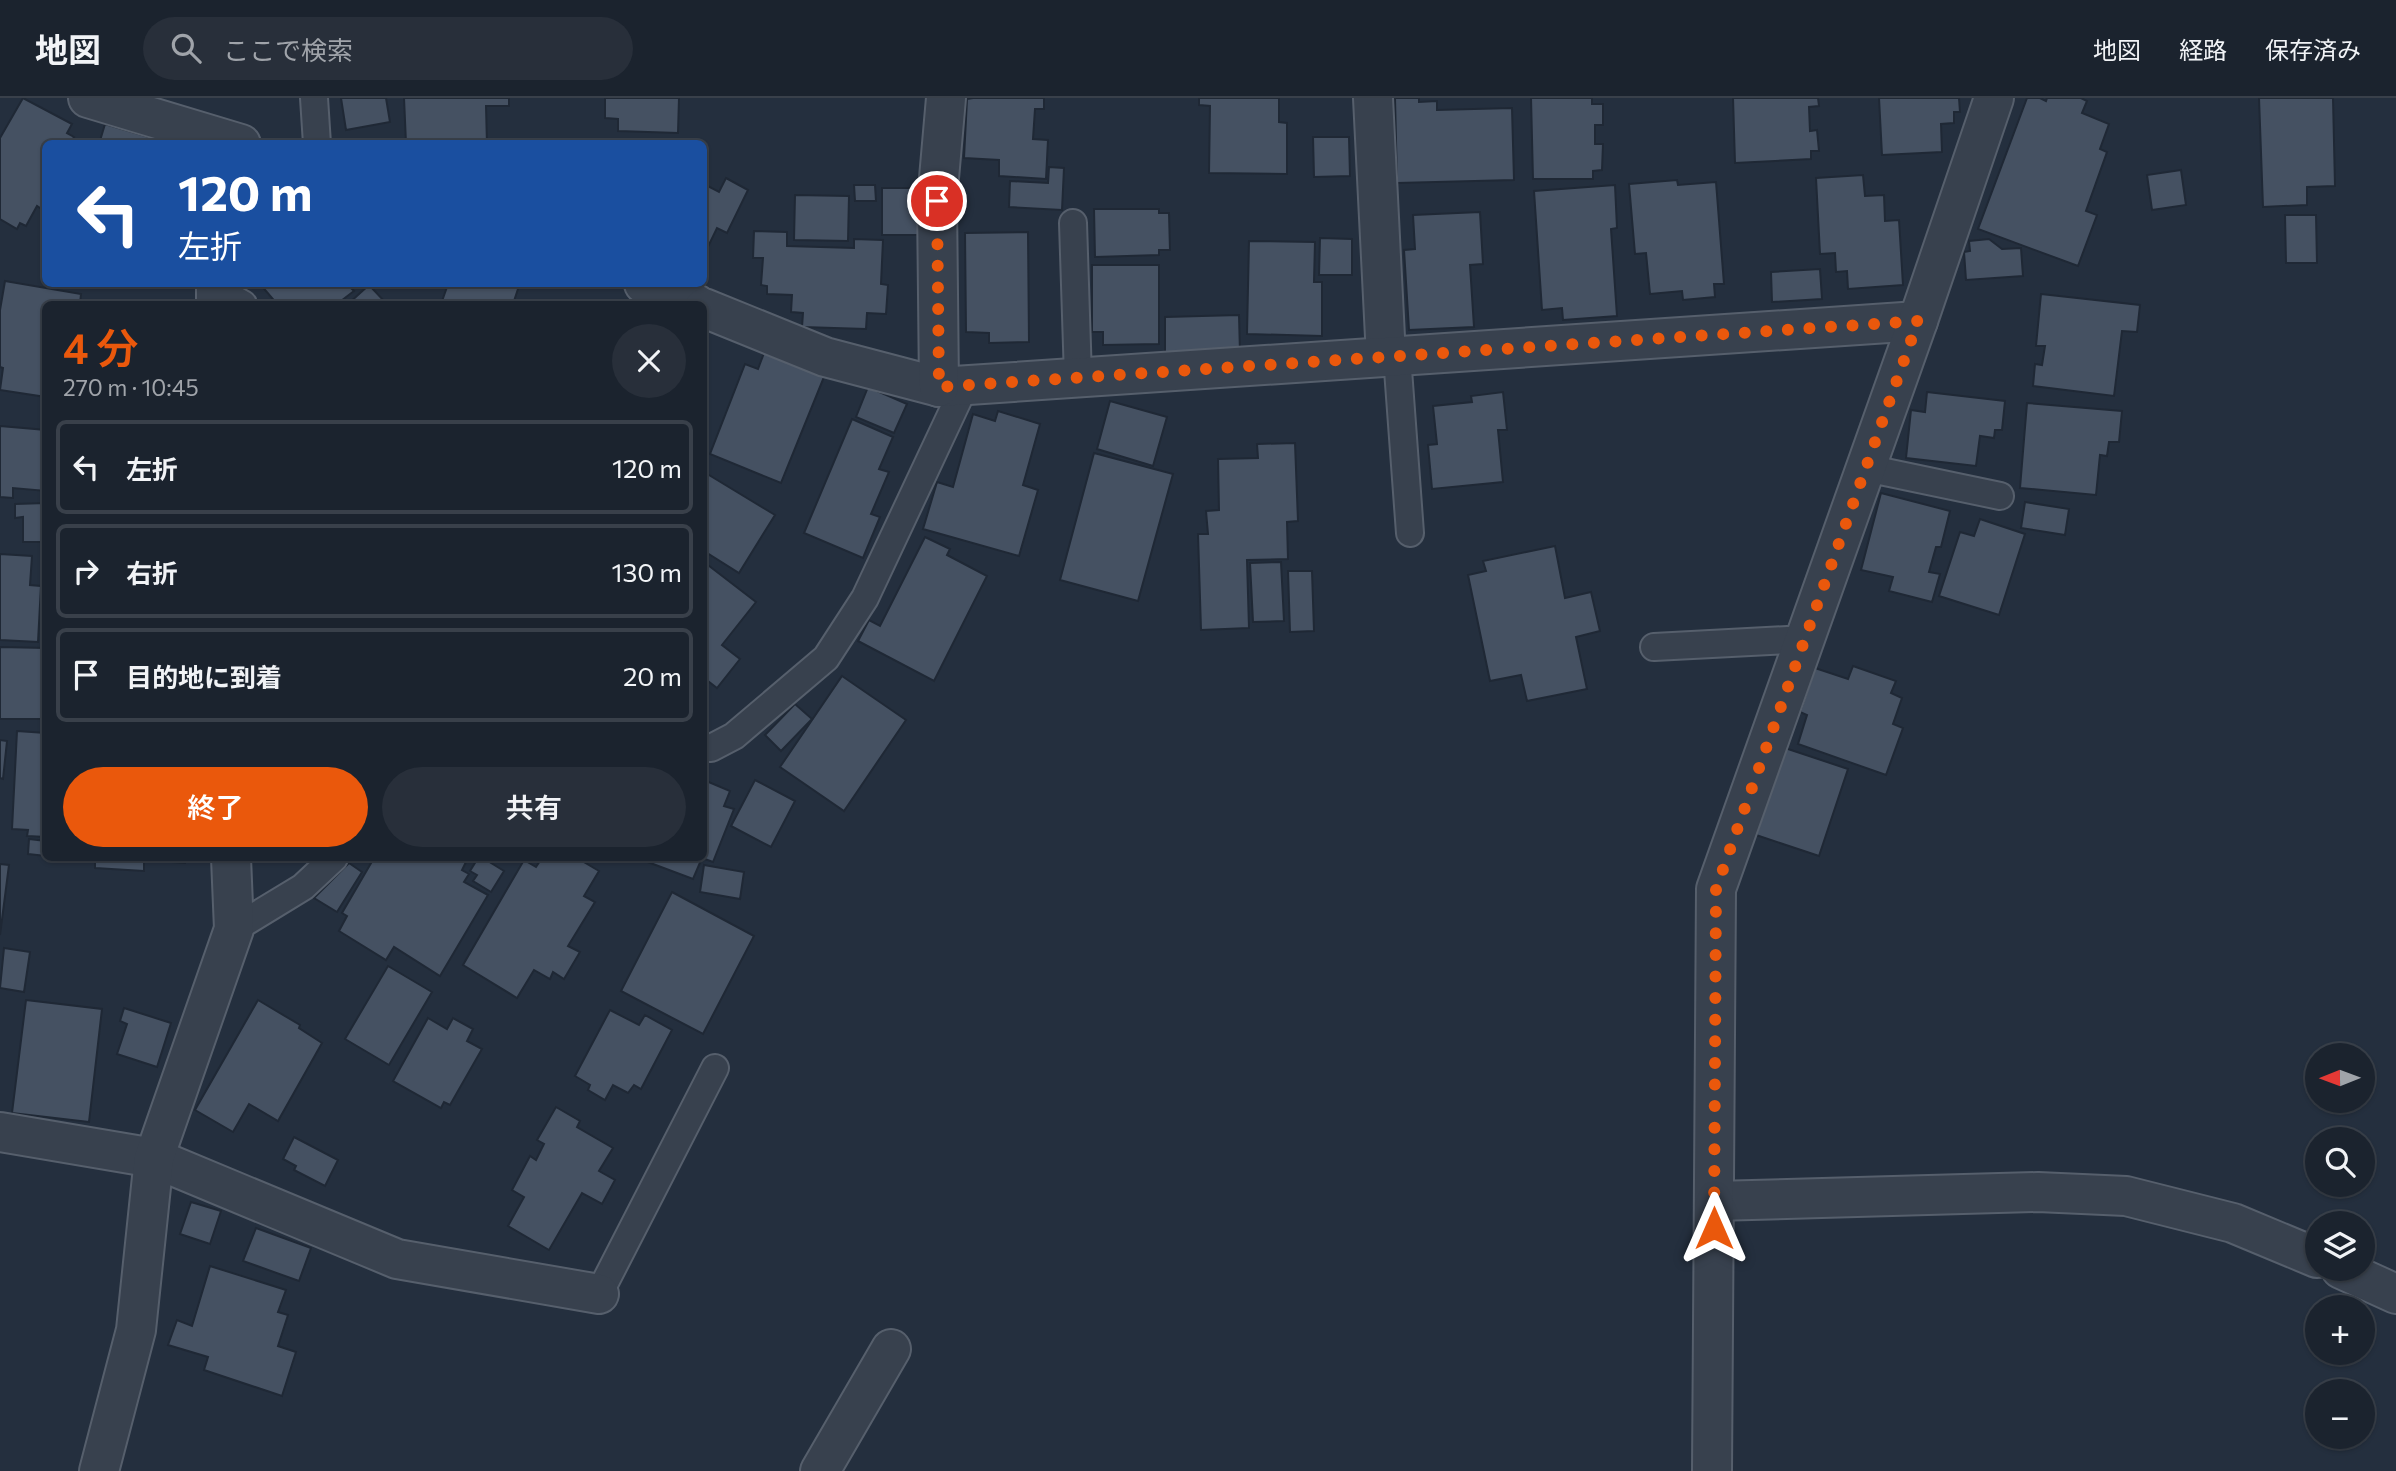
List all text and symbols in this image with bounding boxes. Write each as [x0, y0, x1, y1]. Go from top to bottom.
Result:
search box [143, 17, 633, 80]
text: 地図 [35, 28, 101, 69]
icon: search [167, 29, 205, 67]
text: ここで検索 [223, 34, 353, 65]
text: 地図 [2093, 35, 2141, 64]
text: 経路 [2179, 35, 2227, 64]
text: 保存済み [2265, 35, 2361, 64]
text: 120 m [178, 161, 312, 221]
icon: left [63, 168, 154, 259]
pin [907, 171, 967, 231]
icon: arrive [918, 182, 956, 220]
text: 左折 [178, 225, 242, 265]
text: 4 分 [63, 321, 139, 373]
button: close [612, 324, 686, 398]
text: 270 m · 10:45 [63, 373, 199, 401]
icon: left [67, 448, 105, 486]
text: 120 m [612, 452, 682, 483]
text: 左折 [126, 453, 178, 484]
icon: right [67, 552, 105, 590]
text: 130 m [611, 556, 682, 587]
text: 右折 [126, 557, 178, 588]
icon: arrive [67, 656, 105, 694]
text: 20 m [623, 660, 682, 691]
text: 目的地に到着 [126, 661, 282, 692]
button: 終了 [63, 767, 368, 847]
button: 共有 [382, 767, 686, 847]
north arrow [2305, 1043, 2375, 1113]
map controls [2305, 1043, 2375, 1449]
button: search [2305, 1127, 2375, 1197]
position arrow [1677, 1191, 1751, 1265]
button: layers [2305, 1211, 2375, 1281]
button: + [2305, 1295, 2375, 1365]
button: − [2305, 1379, 2375, 1449]

